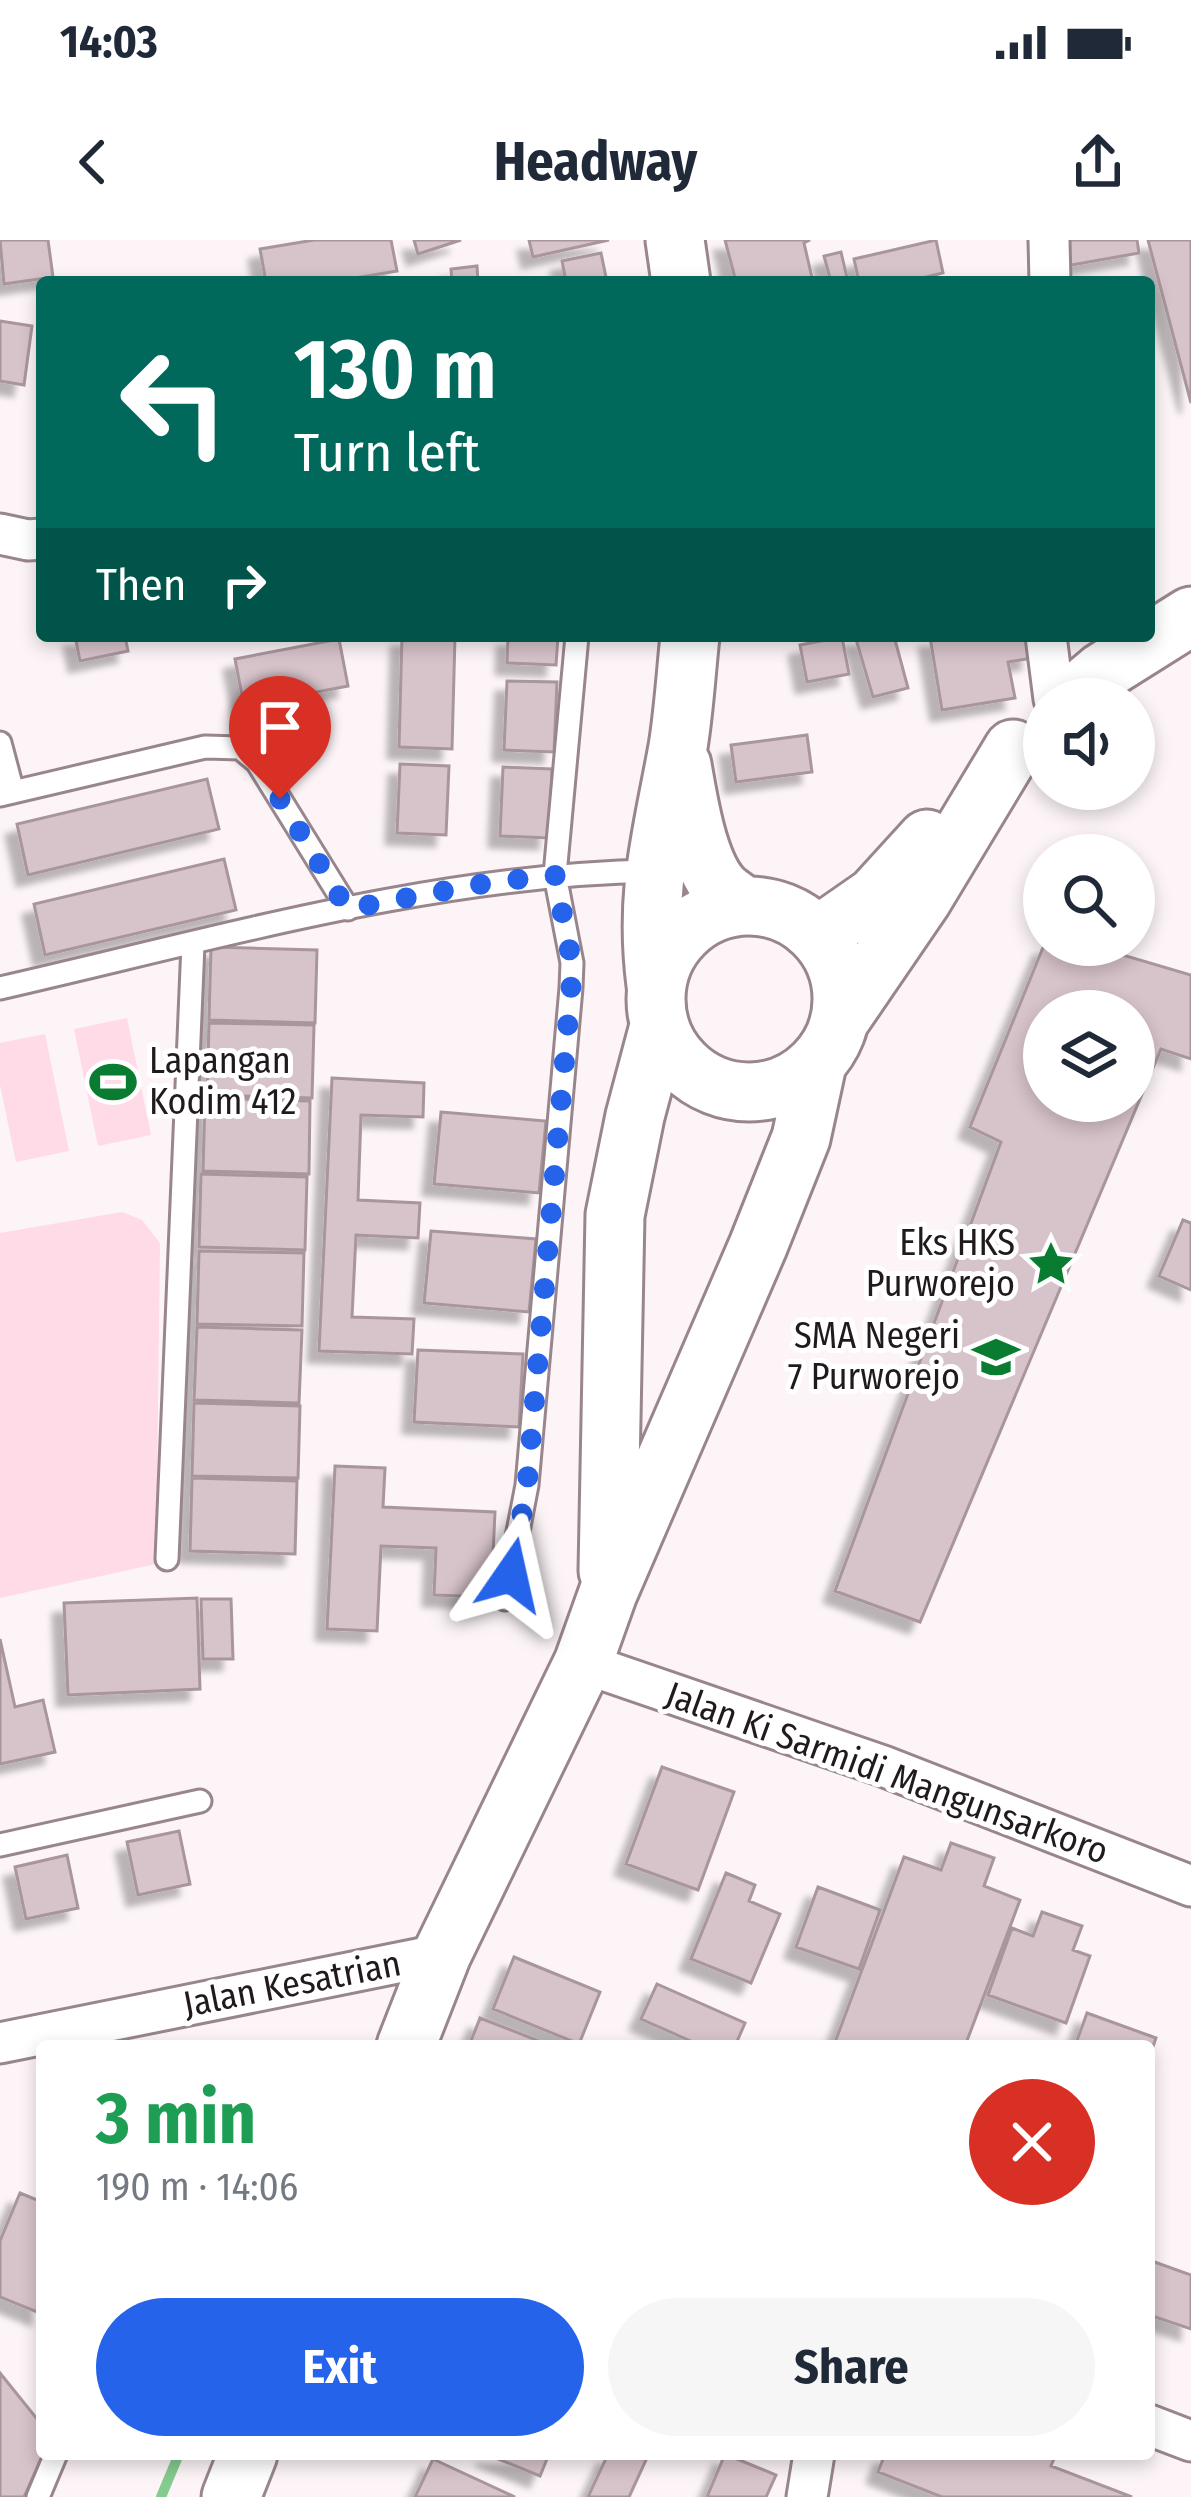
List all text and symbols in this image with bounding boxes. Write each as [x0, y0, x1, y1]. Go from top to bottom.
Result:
text: 14:03 [60, 15, 158, 69]
icon: back [60, 129, 126, 195]
icon: share [1065, 129, 1131, 195]
text: Headway [494, 130, 697, 194]
text: 130 m [294, 319, 497, 420]
icon: left [96, 324, 252, 480]
text: Turn left [294, 421, 480, 485]
icon: right [211, 552, 277, 618]
text: Then [96, 558, 187, 612]
pin [229, 676, 331, 799]
map controls [1023, 678, 1155, 1122]
button: sound [1023, 678, 1155, 810]
icon: arrive [247, 694, 313, 760]
button: search [1023, 834, 1155, 966]
button: layers [1023, 990, 1155, 1122]
place label: Lapangan Kodim 412 [149, 1039, 296, 1124]
sports icon: Lapangan Kodim 412 [88, 1057, 138, 1107]
place label: Eks HKS Purworejo [866, 1221, 1015, 1306]
place icon: Eks HKS Purworejo [1026, 1239, 1076, 1289]
place label: SMA Negeri 7 Purworejo [788, 1314, 960, 1399]
school or university icon: SMA Negeri 7 Purworejo [971, 1332, 1021, 1382]
position arrow [448, 1512, 574, 1638]
street label: Jalan Ki Sarmidi Mangunsarkoro [660, 1672, 1114, 1874]
street label: Jalan Kesatrian [180, 1941, 404, 2027]
text: 3 min [96, 2076, 256, 2162]
button: close [969, 2079, 1095, 2205]
text: 190 m · 14:06 [96, 2164, 298, 2210]
button: Exit [96, 2298, 584, 2436]
button: Share [608, 2298, 1095, 2436]

